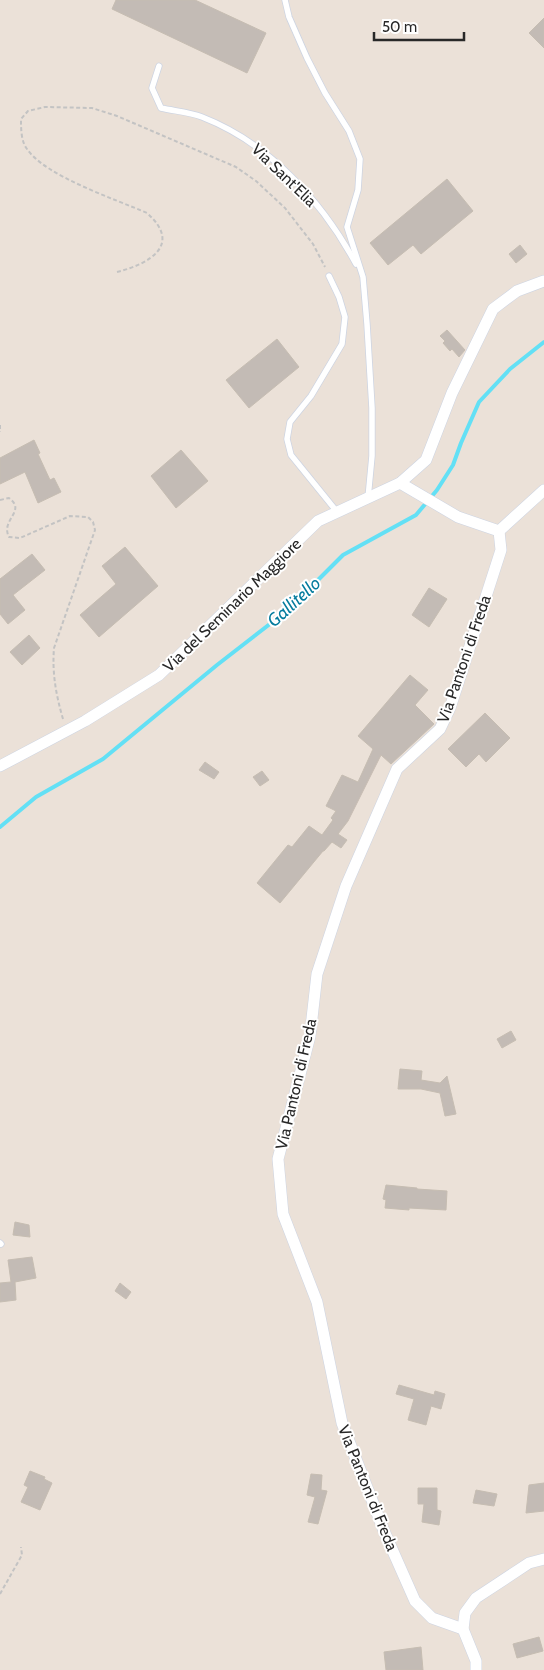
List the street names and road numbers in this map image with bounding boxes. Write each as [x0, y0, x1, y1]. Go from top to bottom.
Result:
street label: Via Sant'Elia [248, 139, 321, 211]
street label: Via del Seminario Maggiore [159, 534, 305, 676]
street label: Via Pantoni di Freda [433, 592, 495, 725]
street label: Via Pantoni di Freda [272, 1016, 320, 1151]
street label: Via Pantoni di Freda [334, 1422, 402, 1554]

